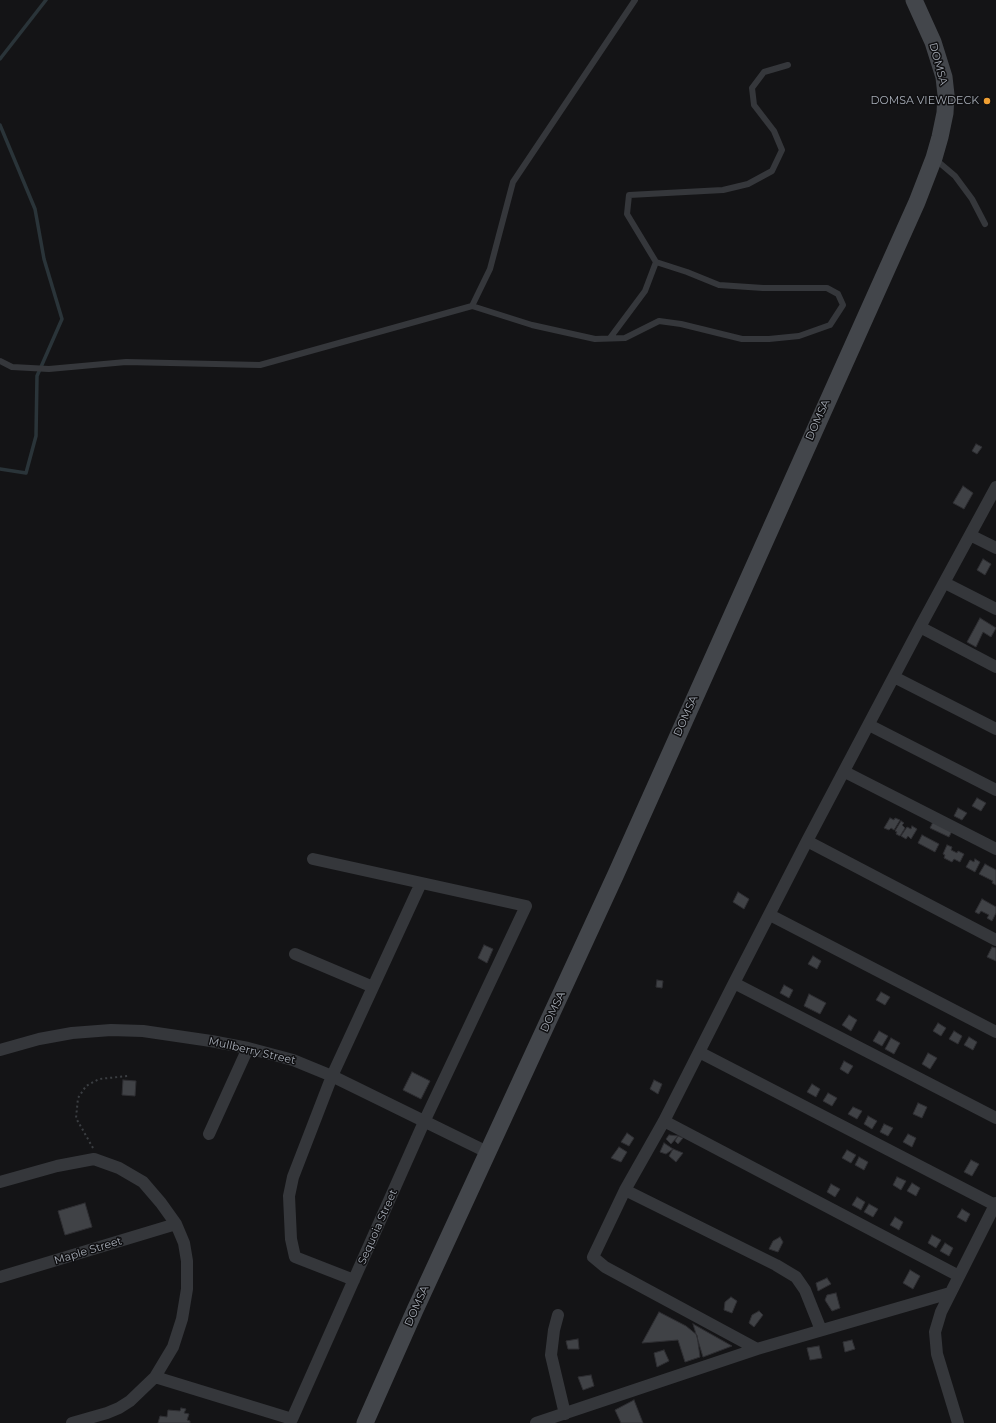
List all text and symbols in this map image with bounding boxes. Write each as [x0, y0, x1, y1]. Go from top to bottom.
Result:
street label: DOMSA [926, 41, 950, 87]
place label: DOMSA VIEWDECK [870, 94, 979, 108]
marker: DOMSA VIEWDECK [982, 96, 992, 106]
street label: DOMSA [803, 397, 833, 443]
street label: DOMSA [671, 693, 701, 739]
street label: DOMSA [538, 990, 568, 1034]
street label: Mullberry Street [207, 1035, 297, 1067]
street label: Sequoia Street [356, 1187, 400, 1267]
street label: Maple Street [53, 1234, 123, 1268]
street label: DOMSA [402, 1283, 432, 1329]

